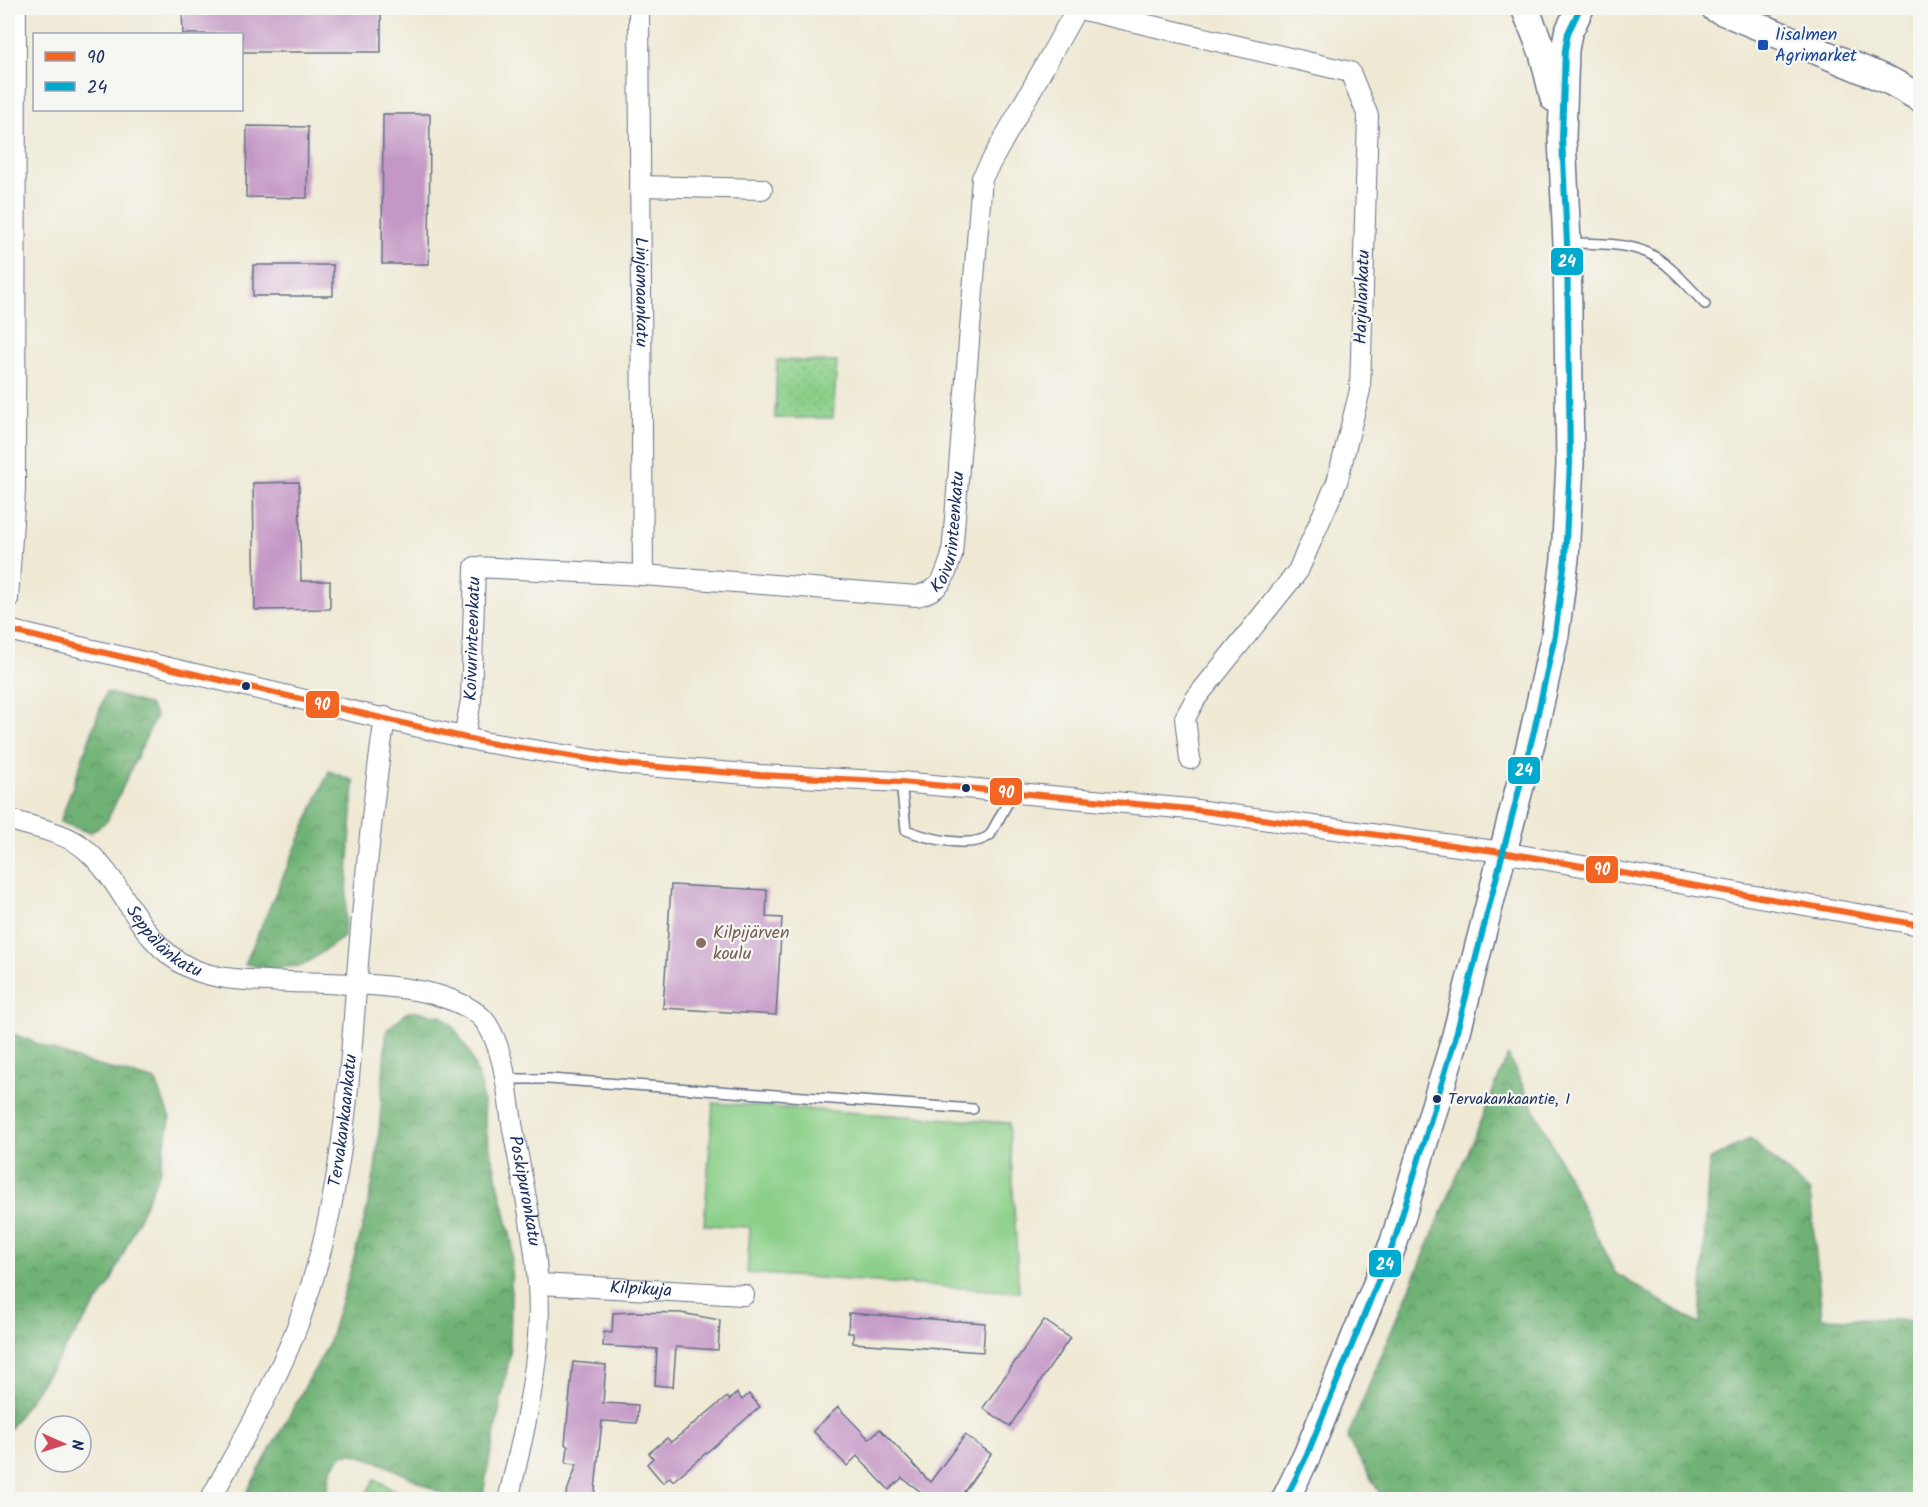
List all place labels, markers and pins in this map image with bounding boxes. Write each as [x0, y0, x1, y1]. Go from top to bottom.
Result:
place label: Iisalmen Agrimarket [1775, 21, 1858, 71]
marker: Iisalmen Agrimarket [1756, 38, 1770, 52]
unlabelled marker [240, 680, 252, 692]
unlabelled marker [960, 782, 972, 794]
place label: Kilpijärven koulu [713, 919, 790, 969]
marker: Kilpijärven koulu [694, 936, 708, 950]
place label: Tervakankaantie, I [1448, 1087, 1570, 1112]
marker: Tervakankaantie, I [1431, 1093, 1443, 1105]

